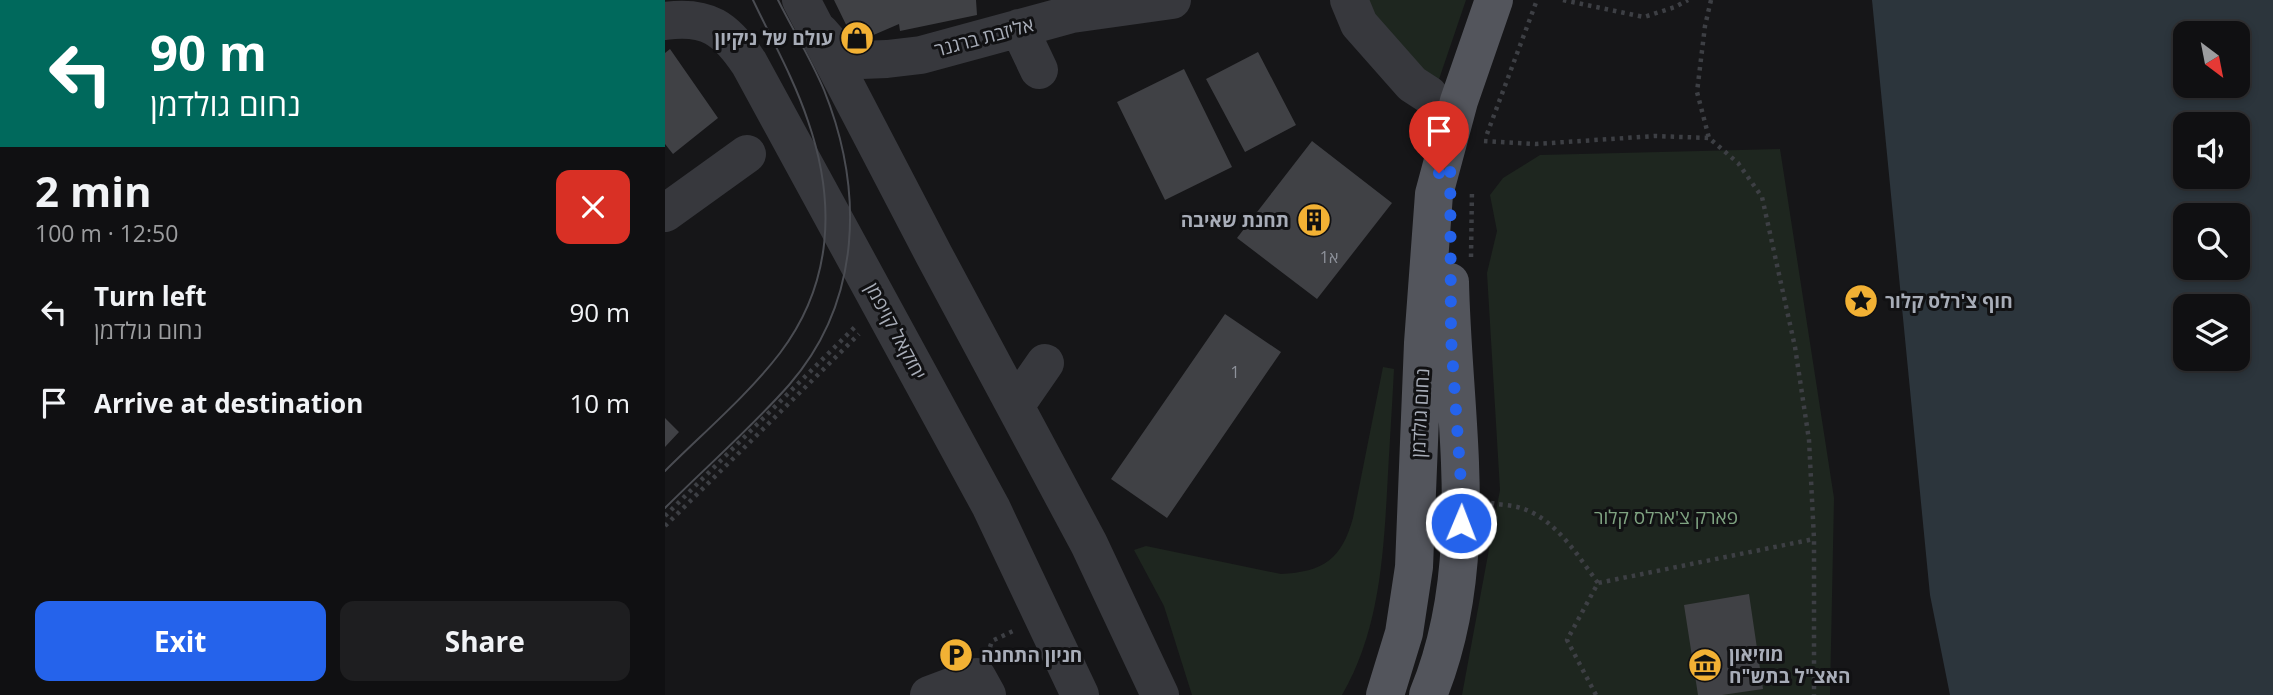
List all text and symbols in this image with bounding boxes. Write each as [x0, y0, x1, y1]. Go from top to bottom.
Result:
street label: אליזבת ברגנר [932, 11, 1036, 63]
text: 90 m [150, 19, 267, 85]
shop icon: עולם של ניקיון [838, 19, 876, 57]
north arrow [2173, 21, 2251, 98]
map controls [2173, 21, 2250, 371]
place label: עולם של ניקיון [715, 25, 833, 51]
icon: left [35, 28, 126, 119]
text: נחום גולדמן [150, 82, 301, 125]
pin [1409, 101, 1469, 173]
icon: arrive [1420, 112, 1458, 150]
button: sound [2173, 112, 2250, 189]
text: 2 min [35, 162, 152, 219]
button: close [556, 170, 630, 244]
building icon: תחנת שאיבה [1295, 201, 1333, 239]
button: search [2173, 203, 2250, 280]
place label: תחנת שאיבה [1181, 207, 1289, 233]
text: 100 m · 12:50 [35, 217, 178, 249]
house number: 1א [1320, 246, 1338, 268]
text: Turn left [94, 278, 206, 314]
street label: יחזקאל קויפמן [859, 278, 933, 384]
place icon: חוף צ'רלס קלור [1842, 282, 1880, 320]
place label: חוף צ'רלס קלור [1885, 288, 2013, 314]
icon: left [35, 293, 73, 331]
text: 90 m [569, 294, 630, 330]
button: layers [2173, 294, 2250, 371]
text: נחום גולדמן [94, 314, 202, 346]
house number: 1 [1230, 361, 1240, 383]
street label: נחום גולדמן [1405, 368, 1435, 458]
icon: arrive [35, 384, 73, 422]
text: Arrive at destination [94, 385, 363, 421]
text: 10 m [569, 385, 630, 421]
position arrow [1424, 486, 1498, 560]
park label: פארק צ'ארלס קלור [1594, 504, 1738, 530]
button: Exit [35, 601, 326, 681]
button: Share [340, 601, 630, 681]
parking icon: חניון התחנה [937, 636, 975, 674]
place label: מוזיאון האצ"ל בתש"ח [1729, 641, 1851, 689]
place label: חניון התחנה [981, 642, 1082, 668]
museum icon: מוזיאון האצ"ל בתש"ח [1686, 646, 1724, 684]

